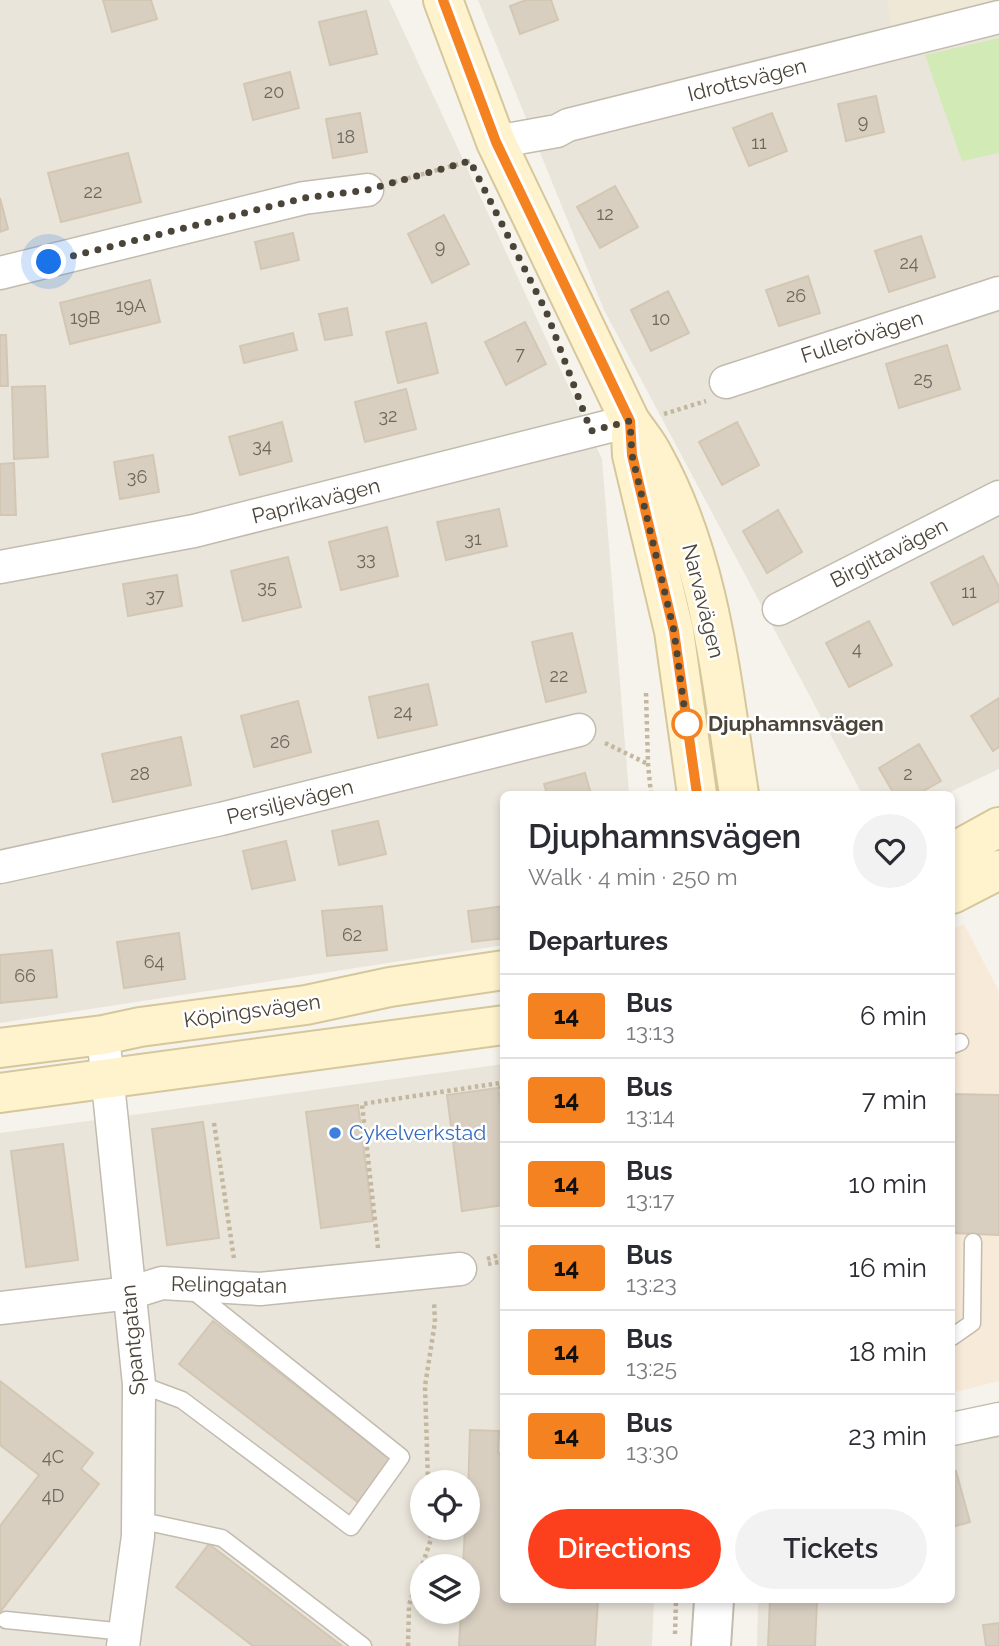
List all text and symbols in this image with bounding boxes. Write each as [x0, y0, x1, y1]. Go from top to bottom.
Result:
street label: Idrottsvägen [685, 53, 809, 106]
house number: 20 [264, 81, 284, 102]
house number: 9 [858, 111, 868, 132]
house number: 18 [337, 126, 355, 147]
house number: 11 [751, 132, 767, 153]
house number: 22 [84, 181, 102, 202]
house number: 12 [596, 203, 614, 224]
house number: 9 [435, 236, 445, 257]
your location [31, 244, 66, 279]
house number: 24 [899, 252, 919, 273]
house number: 26 [786, 285, 806, 306]
house number: 19A [116, 295, 146, 316]
street label: Fullerövägen [798, 305, 926, 368]
house number: 19B [70, 307, 100, 328]
house number: 10 [652, 308, 670, 329]
house number: 7 [515, 343, 525, 364]
house number: 25 [913, 368, 933, 389]
house number: 32 [379, 405, 398, 426]
house number: 34 [252, 435, 272, 456]
house number: 36 [127, 466, 147, 487]
street label: Paprikavägen [249, 472, 383, 529]
street label: Birgittavägen [826, 512, 952, 593]
house number: 31 [464, 528, 482, 549]
street label: Narvavägen [677, 541, 730, 661]
house number: 33 [356, 548, 376, 569]
house number: 35 [257, 576, 277, 597]
house number: 11 [961, 581, 977, 602]
house number: 37 [145, 585, 165, 606]
house number: 4 [852, 638, 862, 659]
house number: 22 [550, 665, 568, 686]
house number: 24 [393, 701, 413, 722]
marker: Djuphamnsvägen [672, 709, 702, 739]
place label: Djuphamnsvägen [708, 711, 884, 736]
house number: 26 [270, 731, 290, 752]
house number: 28 [130, 763, 150, 784]
house number: 2 [903, 763, 913, 784]
street label: Persiljevägen [224, 774, 356, 829]
button: heart [853, 814, 927, 888]
text: Djuphamnsvägen [528, 817, 801, 856]
text: Walk · 4 min · 250 m [528, 863, 738, 890]
house number: 62 [342, 924, 362, 945]
text: Departures [528, 926, 668, 956]
house number: 64 [144, 951, 165, 972]
house number: 66 [14, 965, 36, 986]
text: Bus [626, 988, 673, 1018]
street label: Köpingsvägen [182, 989, 322, 1032]
text: 14 [554, 1001, 579, 1030]
text: 6 min [860, 1001, 927, 1031]
text: 13:13 [626, 1018, 675, 1045]
text: Bus [626, 1072, 673, 1102]
text: 14 [554, 1085, 579, 1114]
text: 7 min [862, 1085, 927, 1115]
text: 13:14 [626, 1102, 675, 1129]
place label: Cykelverkstad [349, 1120, 486, 1145]
marker: Cykelverkstad [327, 1125, 343, 1141]
text: Bus [626, 1156, 673, 1186]
text: 14 [554, 1169, 579, 1198]
text: 10 min [849, 1169, 927, 1199]
text: 13:17 [626, 1186, 674, 1213]
text: Bus [626, 1240, 673, 1270]
text: 14 [554, 1253, 579, 1282]
text: 16 min [849, 1253, 927, 1283]
text: 13:23 [626, 1270, 677, 1297]
street label: Relinggatan [171, 1271, 287, 1298]
street label: Spantgatan [115, 1284, 150, 1397]
text: Bus [626, 1324, 673, 1354]
text: 14 [554, 1337, 579, 1366]
text: 18 min [849, 1337, 927, 1367]
text: 13:25 [626, 1354, 677, 1381]
text: Bus [626, 1408, 673, 1438]
text: 14 [554, 1421, 579, 1450]
text: 23 min [848, 1421, 927, 1451]
text: 13:30 [626, 1438, 679, 1465]
house number: 4C [42, 1446, 64, 1467]
map controls [410, 1470, 480, 1624]
button: locate [410, 1470, 480, 1540]
house number: 4D [42, 1485, 64, 1506]
button: Directions [528, 1509, 721, 1589]
button: Tickets [735, 1509, 927, 1589]
button: layers [410, 1554, 480, 1624]

